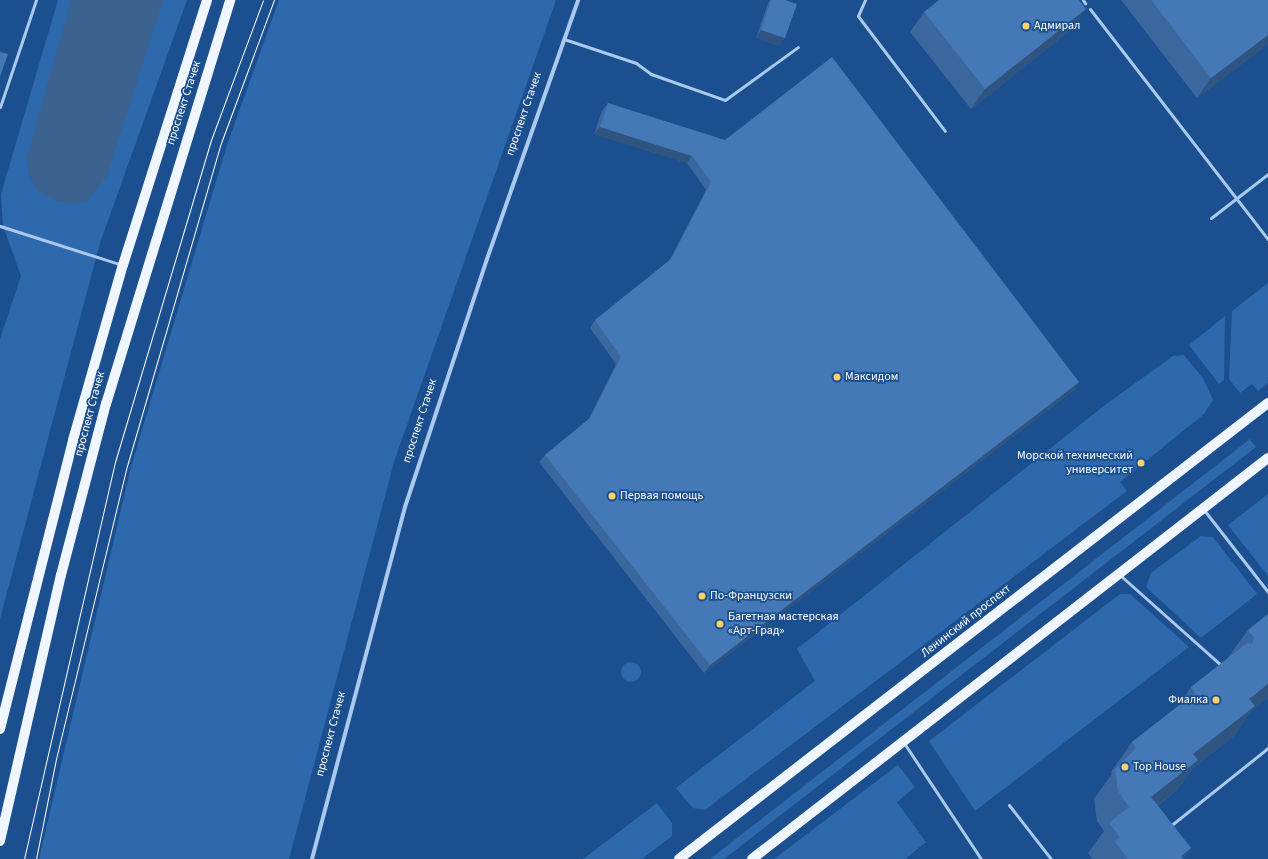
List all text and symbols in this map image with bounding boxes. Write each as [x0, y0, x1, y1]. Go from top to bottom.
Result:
place label: Адмирал [1034, 19, 1080, 33]
marker: Адмирал [1021, 21, 1031, 31]
street label: проспект Стачек [164, 59, 204, 147]
street label: проспект Стачек [503, 70, 545, 158]
street label: проспект Стачек [72, 370, 108, 458]
place label: Максидом [845, 370, 898, 384]
marker: Максидом [832, 372, 842, 382]
street label: проспект Стачек [400, 377, 440, 465]
place label: Морской технический университет [1017, 449, 1133, 477]
marker: Морской технический университет [1136, 458, 1146, 468]
place label: Первая помощь [620, 489, 703, 503]
marker: Первая помощь [607, 491, 617, 501]
street label: Ленинский проспект [918, 581, 1014, 661]
place label: По-Французски [710, 589, 792, 603]
marker: По-Французски [697, 591, 707, 601]
place label: Багетная мастерская «Арт-Град» [728, 610, 839, 638]
marker: Багетная мастерская «Арт-Град» [715, 619, 725, 629]
street label: проспект Стачек [313, 690, 349, 778]
place label: Фиалка [1168, 693, 1208, 707]
marker: Фиалка [1211, 695, 1221, 705]
place label: Top House [1133, 760, 1186, 774]
marker: Top House [1120, 762, 1130, 772]

